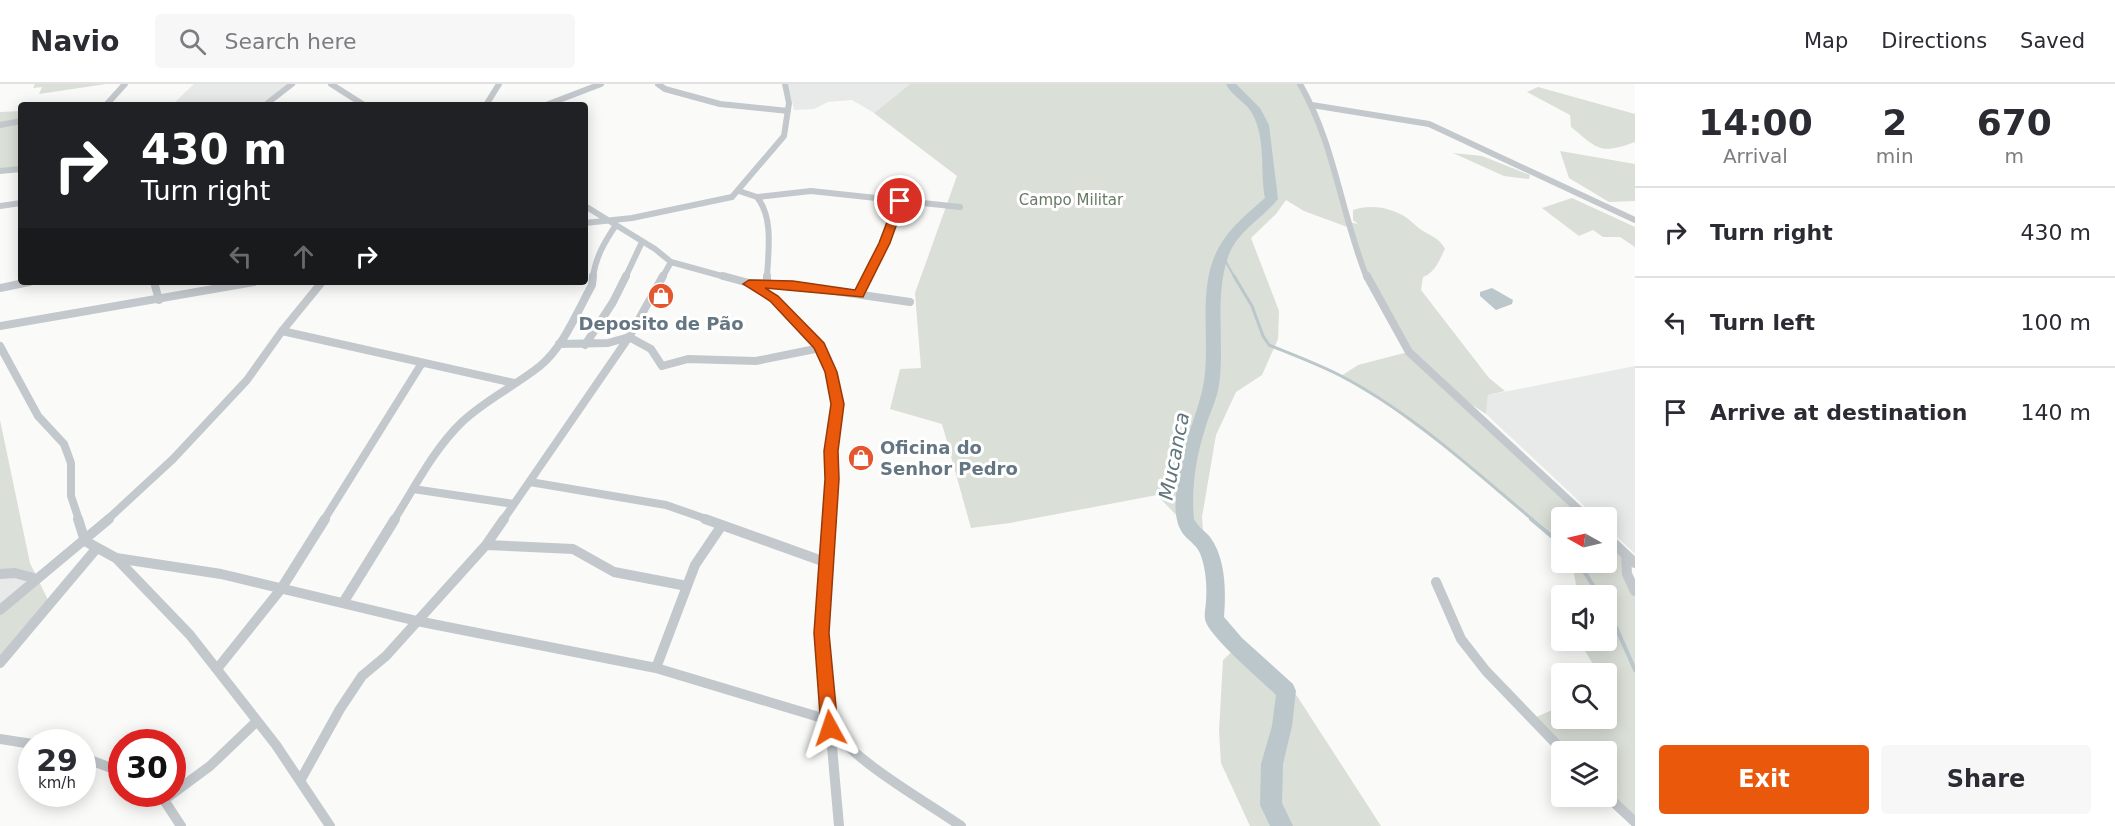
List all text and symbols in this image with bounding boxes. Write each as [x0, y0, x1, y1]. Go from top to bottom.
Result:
search box [155, 14, 575, 68]
text: Navio [30, 25, 119, 58]
icon: search [176, 25, 209, 58]
text: Search here [224, 29, 357, 54]
text: Map [1804, 29, 1848, 53]
text: Directions [1881, 29, 1987, 53]
text: Saved [2020, 29, 2085, 53]
text: 14:00 [1698, 102, 1813, 143]
text: 2 [1882, 102, 1907, 143]
text: 670 [1977, 102, 2052, 143]
text: 430 m [141, 125, 287, 174]
icon: right [42, 126, 120, 204]
text: Arrival [1723, 144, 1788, 168]
text: min [1876, 144, 1914, 168]
text: m [2005, 144, 2024, 168]
text: Turn right [141, 175, 270, 206]
pin [874, 175, 925, 226]
icon: arrive [883, 184, 916, 217]
park label: Campo Militar [1019, 191, 1124, 209]
icon: right [1659, 216, 1692, 249]
text: Turn right [1710, 220, 1833, 245]
text: 430 m [2021, 220, 2091, 245]
icon: left [224, 240, 257, 273]
icon: ahead [287, 240, 320, 273]
icon: right [350, 240, 383, 273]
shop icon: Deposito de Pão [646, 281, 676, 311]
icon: left [1659, 306, 1692, 339]
text: Turn left [1710, 310, 1815, 335]
text: 100 m [2021, 310, 2091, 335]
place label: Deposito de Pão [578, 313, 744, 334]
icon: arrive [1659, 396, 1692, 429]
text: Arrive at destination [1710, 400, 1967, 425]
text: 140 m [2021, 400, 2091, 425]
water label: Mucanca [1154, 410, 1194, 502]
place label: Oficina do Senhor Pedro [880, 437, 1018, 479]
shop icon: Oficina do Senhor Pedro [846, 443, 876, 473]
north arrow [1551, 507, 1617, 573]
map controls [1551, 507, 1617, 807]
button: sound [1551, 585, 1617, 651]
button: search [1551, 663, 1617, 729]
position arrow [798, 696, 862, 760]
speed limit sign: 30 [108, 729, 186, 807]
button: layers [1551, 741, 1617, 807]
text: 29 [36, 743, 78, 778]
button: Exit [1659, 745, 1869, 814]
button: Share [1881, 745, 2091, 814]
text: km/h [38, 774, 76, 792]

